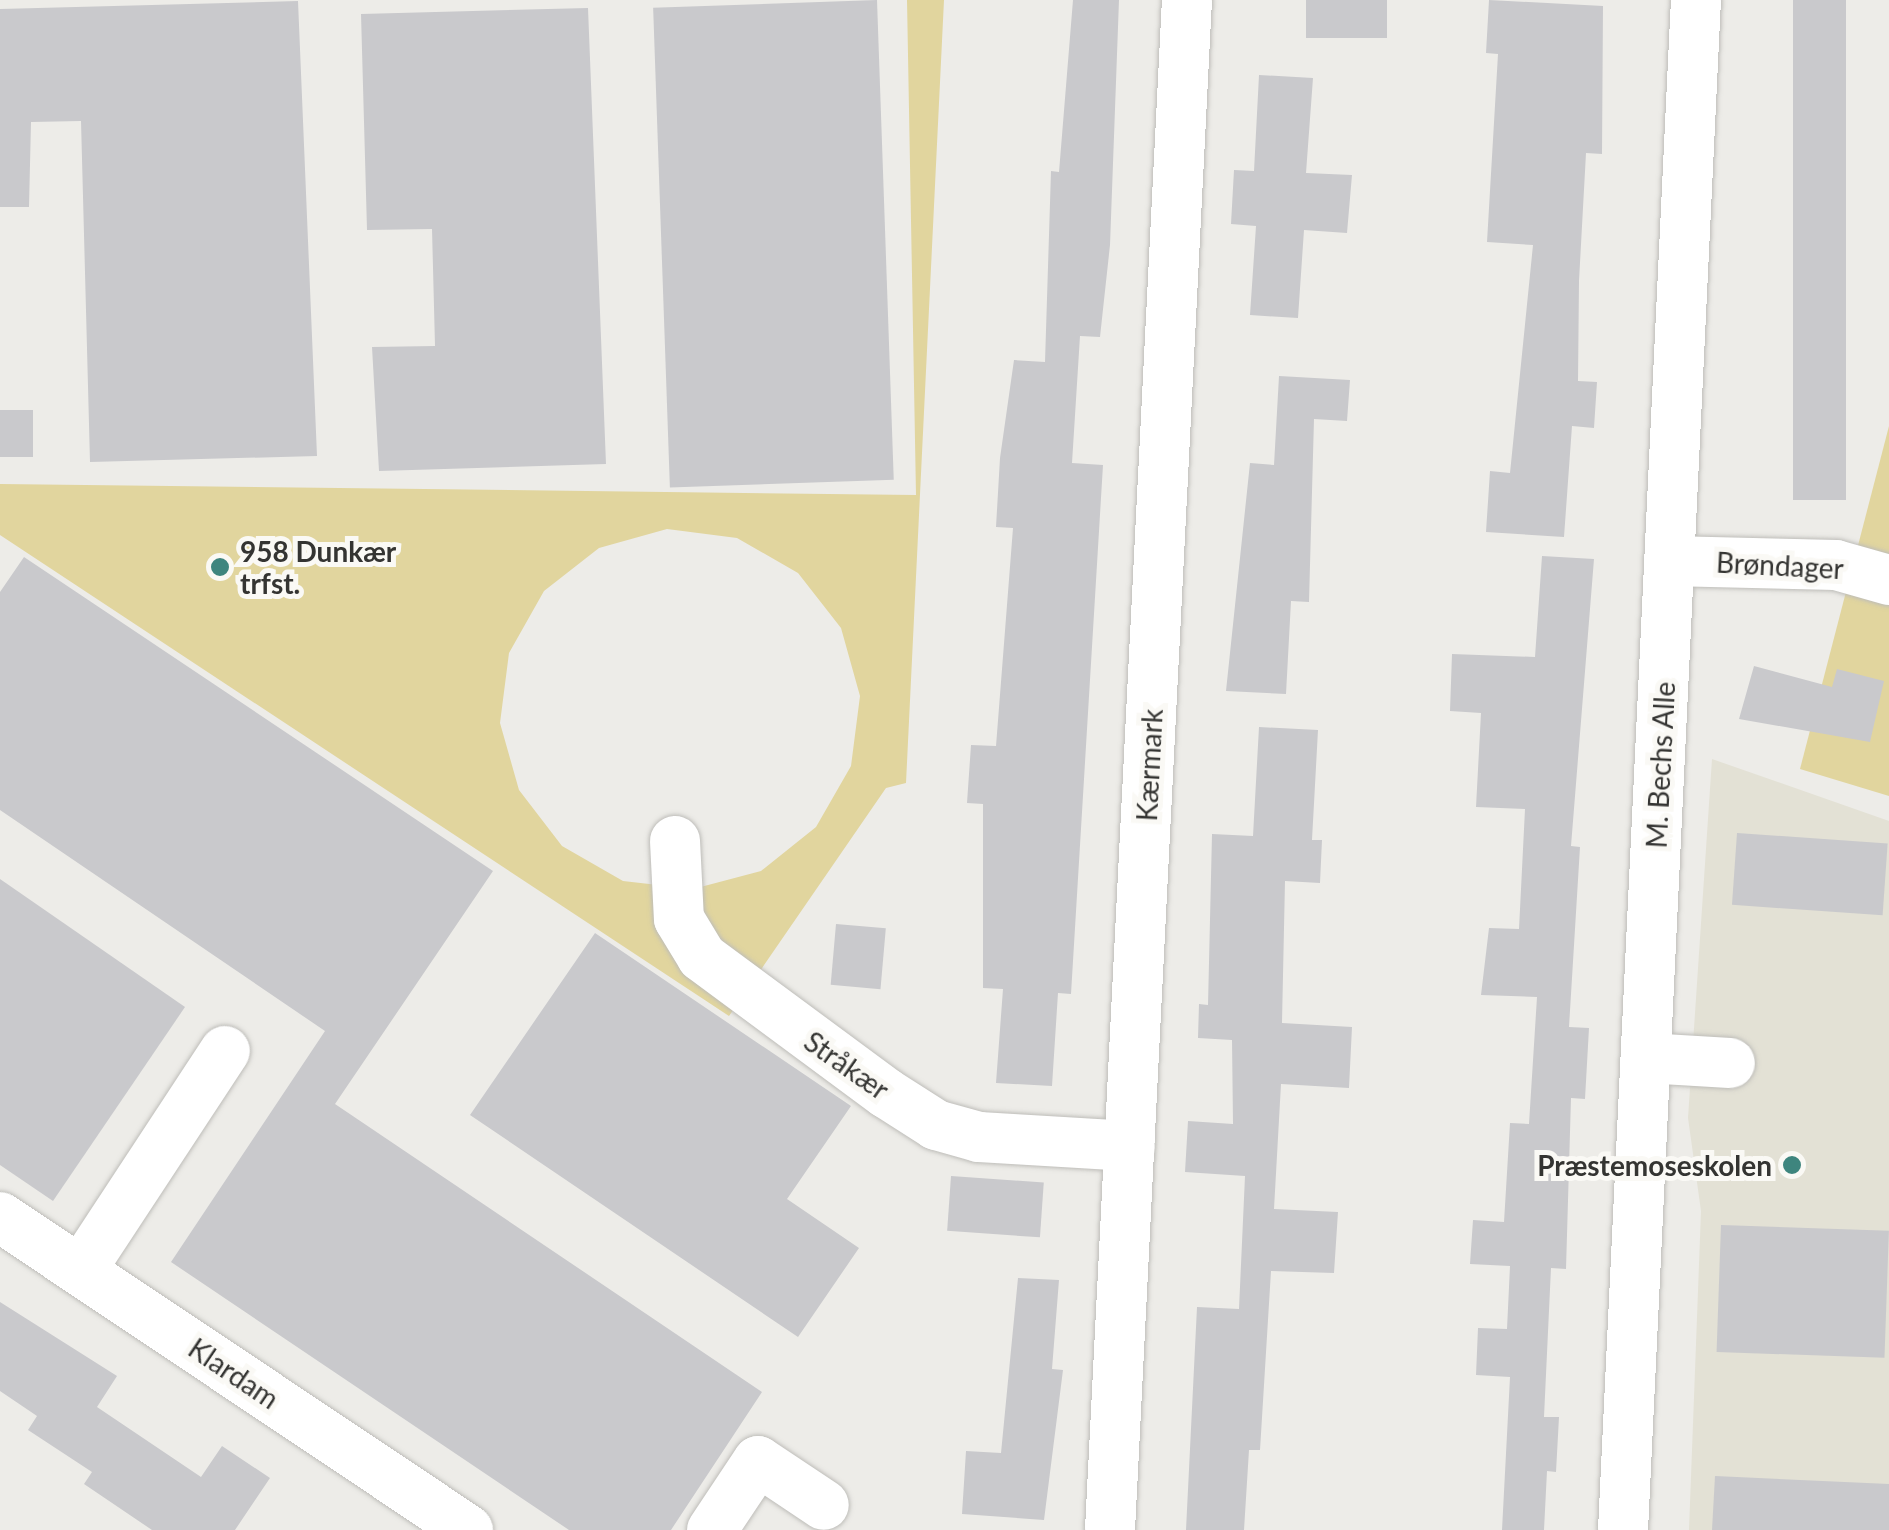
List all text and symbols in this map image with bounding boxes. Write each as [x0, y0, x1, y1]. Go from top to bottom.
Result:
place label: 958 Dunkær trfst. [240, 534, 396, 600]
street label: Brøndager [1715, 545, 1845, 585]
marker: 958 Dunkær trfst. [209, 556, 231, 578]
street label: M. Bechs Alle [1639, 680, 1681, 850]
street label: Kærmark [1129, 708, 1169, 822]
street label: Stråkær [798, 1024, 896, 1106]
place label: Præstemoseskolen [1537, 1148, 1772, 1182]
marker: Præstemoseskolen [1781, 1154, 1803, 1176]
street label: Klardam [183, 1331, 285, 1415]

